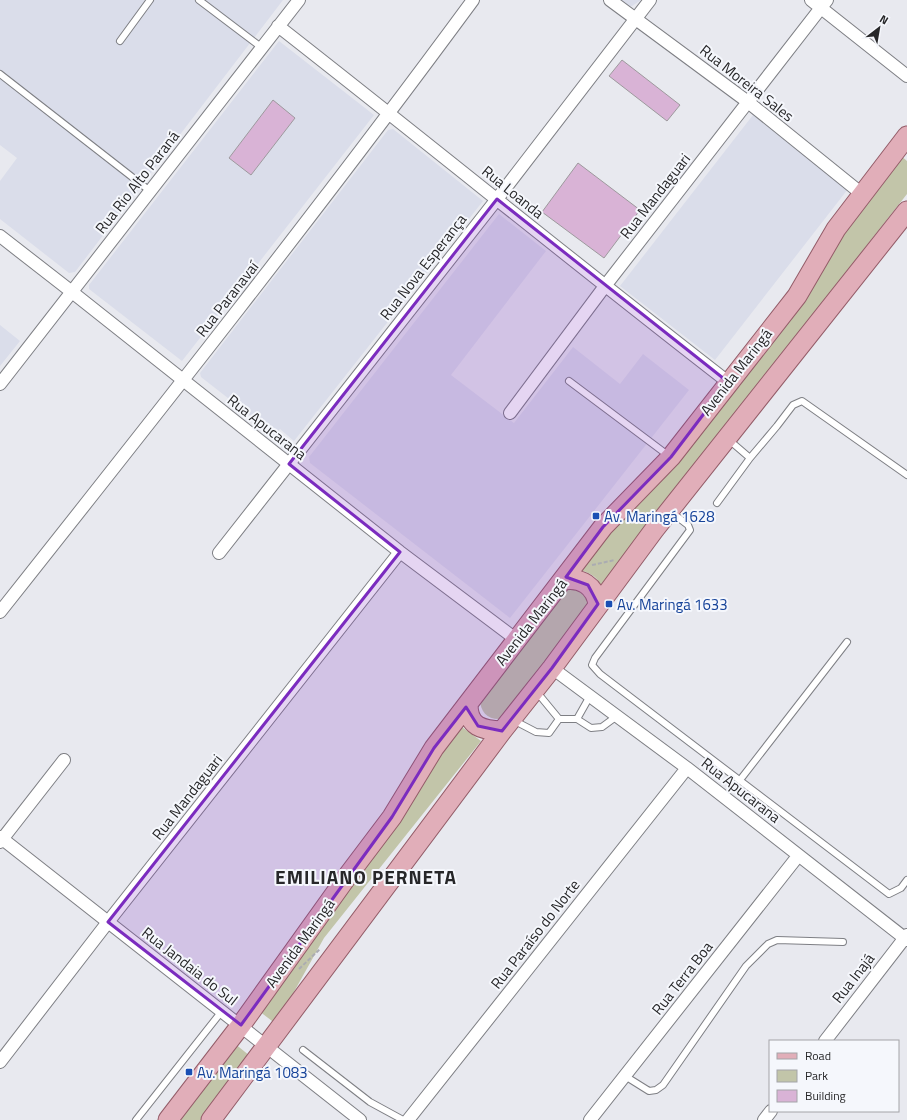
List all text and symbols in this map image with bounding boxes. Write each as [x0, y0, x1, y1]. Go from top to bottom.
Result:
north arrow [859, 8, 899, 48]
text: N [877, 11, 892, 28]
street label: Rua Moreira Sales [695, 39, 799, 127]
street label: Rua Rio Alto Paraná [89, 125, 185, 238]
street label: Rua Mandaguari [614, 148, 696, 244]
street label: Rua Loanda [477, 160, 549, 225]
street label: Rua Nova Esperança [374, 209, 472, 325]
street label: Rua Paranavaí [190, 255, 265, 342]
street label: Avenida Maringá [695, 323, 778, 421]
street label: Rua Apucarana [222, 389, 312, 466]
place label: Av. Maringá 1628 [604, 505, 715, 528]
marker: Av. Maringá 1628 [591, 511, 601, 521]
street label: Avenida Maringá [490, 573, 573, 671]
place label: Av. Maringá 1633 [617, 593, 728, 616]
marker: Av. Maringá 1633 [604, 599, 614, 609]
street label: Rua Mandaguari [146, 749, 228, 845]
street label: Rua Apucarana [696, 752, 786, 829]
district label: EMILIANO PERNETA [275, 862, 457, 891]
street label: Rua Paraíso do Norte [485, 874, 585, 994]
street label: Avenida Maringá [260, 893, 341, 992]
street label: Rua Jandaia do Sul [137, 921, 243, 1011]
street label: Rua Terra Boa [646, 936, 718, 1020]
street label: Rua Inajá [826, 948, 880, 1008]
legend [769, 1040, 899, 1112]
text: Road [805, 1046, 831, 1065]
place label: Av. Maringá 1083 [197, 1061, 308, 1084]
text: Park [805, 1066, 828, 1085]
marker: Av. Maringá 1083 [184, 1067, 194, 1077]
text: Building [805, 1086, 846, 1105]

